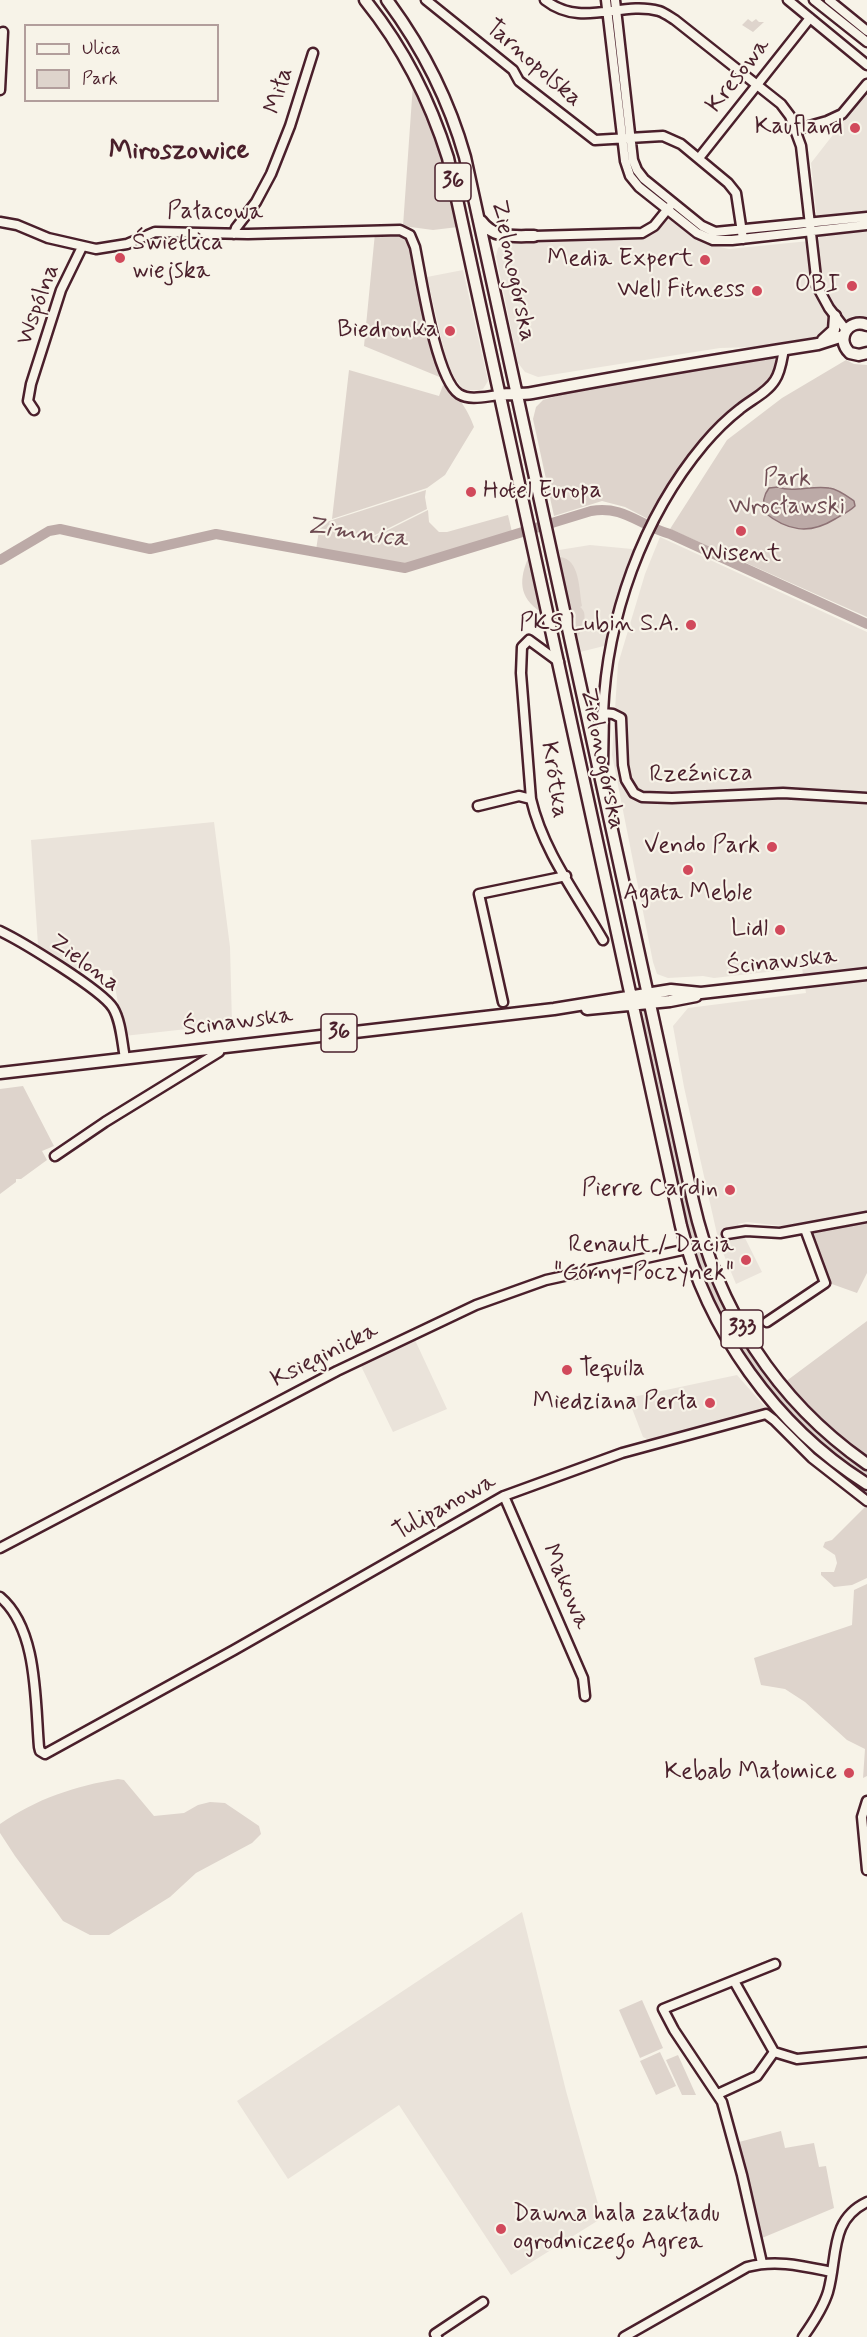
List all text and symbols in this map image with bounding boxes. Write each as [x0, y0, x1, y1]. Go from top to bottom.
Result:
street label: Tarnopolska [479, 14, 587, 114]
legend [24, 24, 219, 102]
street label: Kresowa [701, 33, 777, 119]
text: Ulica [82, 37, 121, 61]
street label: Miła [259, 64, 301, 118]
text: Park [82, 67, 118, 91]
place label: Kaufland [755, 114, 843, 142]
marker: Kaufland [848, 121, 862, 135]
district label: Miroszowice [109, 136, 249, 168]
road number: 36 [435, 163, 471, 201]
street label: Zielonogórska [483, 198, 541, 344]
street label: Pałacowa [167, 199, 263, 227]
place label: Świetlica wiejska [132, 230, 223, 286]
place label: Media Expert [547, 246, 693, 274]
marker: Świetlica wiejska [113, 251, 127, 265]
marker: Media Expert [698, 253, 712, 267]
street label: Wspólna [11, 261, 67, 349]
place label: OBI [795, 272, 840, 300]
place label: Well Fitness [617, 277, 745, 305]
marker: OBI [845, 279, 859, 293]
marker: Well Fitness [750, 284, 764, 298]
place label: Biedronka [337, 317, 438, 345]
marker: Biedronka [443, 324, 457, 338]
park label: Park Wrocławski [729, 466, 845, 522]
place label: Hotel Europa [483, 478, 602, 506]
marker: Hotel Europa [464, 485, 478, 499]
water label: Zimnica [304, 511, 410, 557]
marker: Wisent [734, 524, 748, 538]
place label: Wisent [701, 541, 781, 569]
place label: PKS Lubin S.A. [519, 611, 679, 639]
marker: PKS Lubin S.A. [684, 618, 698, 632]
street label: Zielonogórska [572, 686, 630, 832]
street label: Krótka [533, 740, 573, 820]
street label: Rzeźnicza [649, 760, 753, 790]
place label: Vendo Park [644, 833, 760, 861]
marker: Vendo Park [765, 840, 779, 854]
marker: Agata Meble [681, 863, 695, 877]
place label: Agata Meble [623, 880, 753, 908]
place label: Lidl [731, 916, 768, 944]
marker: Lidl [773, 923, 787, 937]
street label: Zielona [43, 929, 125, 999]
street label: Ścinawska [726, 943, 838, 983]
street label: Ścinawska [181, 1002, 295, 1044]
road number: 36 [321, 1014, 357, 1052]
place label: Pierre Cardin [582, 1176, 718, 1204]
marker: Pierre Cardin [723, 1183, 737, 1197]
place label: Renault / Dacia "Górny-Poczynek" [554, 1232, 734, 1288]
marker: Renault / Dacia "Górny-Poczynek" [739, 1253, 753, 1267]
road number: 333 [721, 1310, 763, 1348]
street label: Księginicka [267, 1317, 383, 1395]
place label: Tequila [579, 1356, 645, 1384]
marker: Tequila [560, 1363, 574, 1377]
place label: Miedziana Perła [533, 1389, 698, 1417]
marker: Miedziana Perła [703, 1396, 717, 1410]
street label: Tulipanowa [389, 1468, 501, 1548]
street label: Makowa [534, 1540, 596, 1634]
place label: Kebab Małomice [664, 1759, 837, 1787]
marker: Kebab Małomice [842, 1766, 856, 1780]
place label: Dawna hala zakładu ogrodniczego Agrea [513, 2201, 720, 2257]
marker: Dawna hala zakładu ogrodniczego Agrea [494, 2222, 508, 2236]

